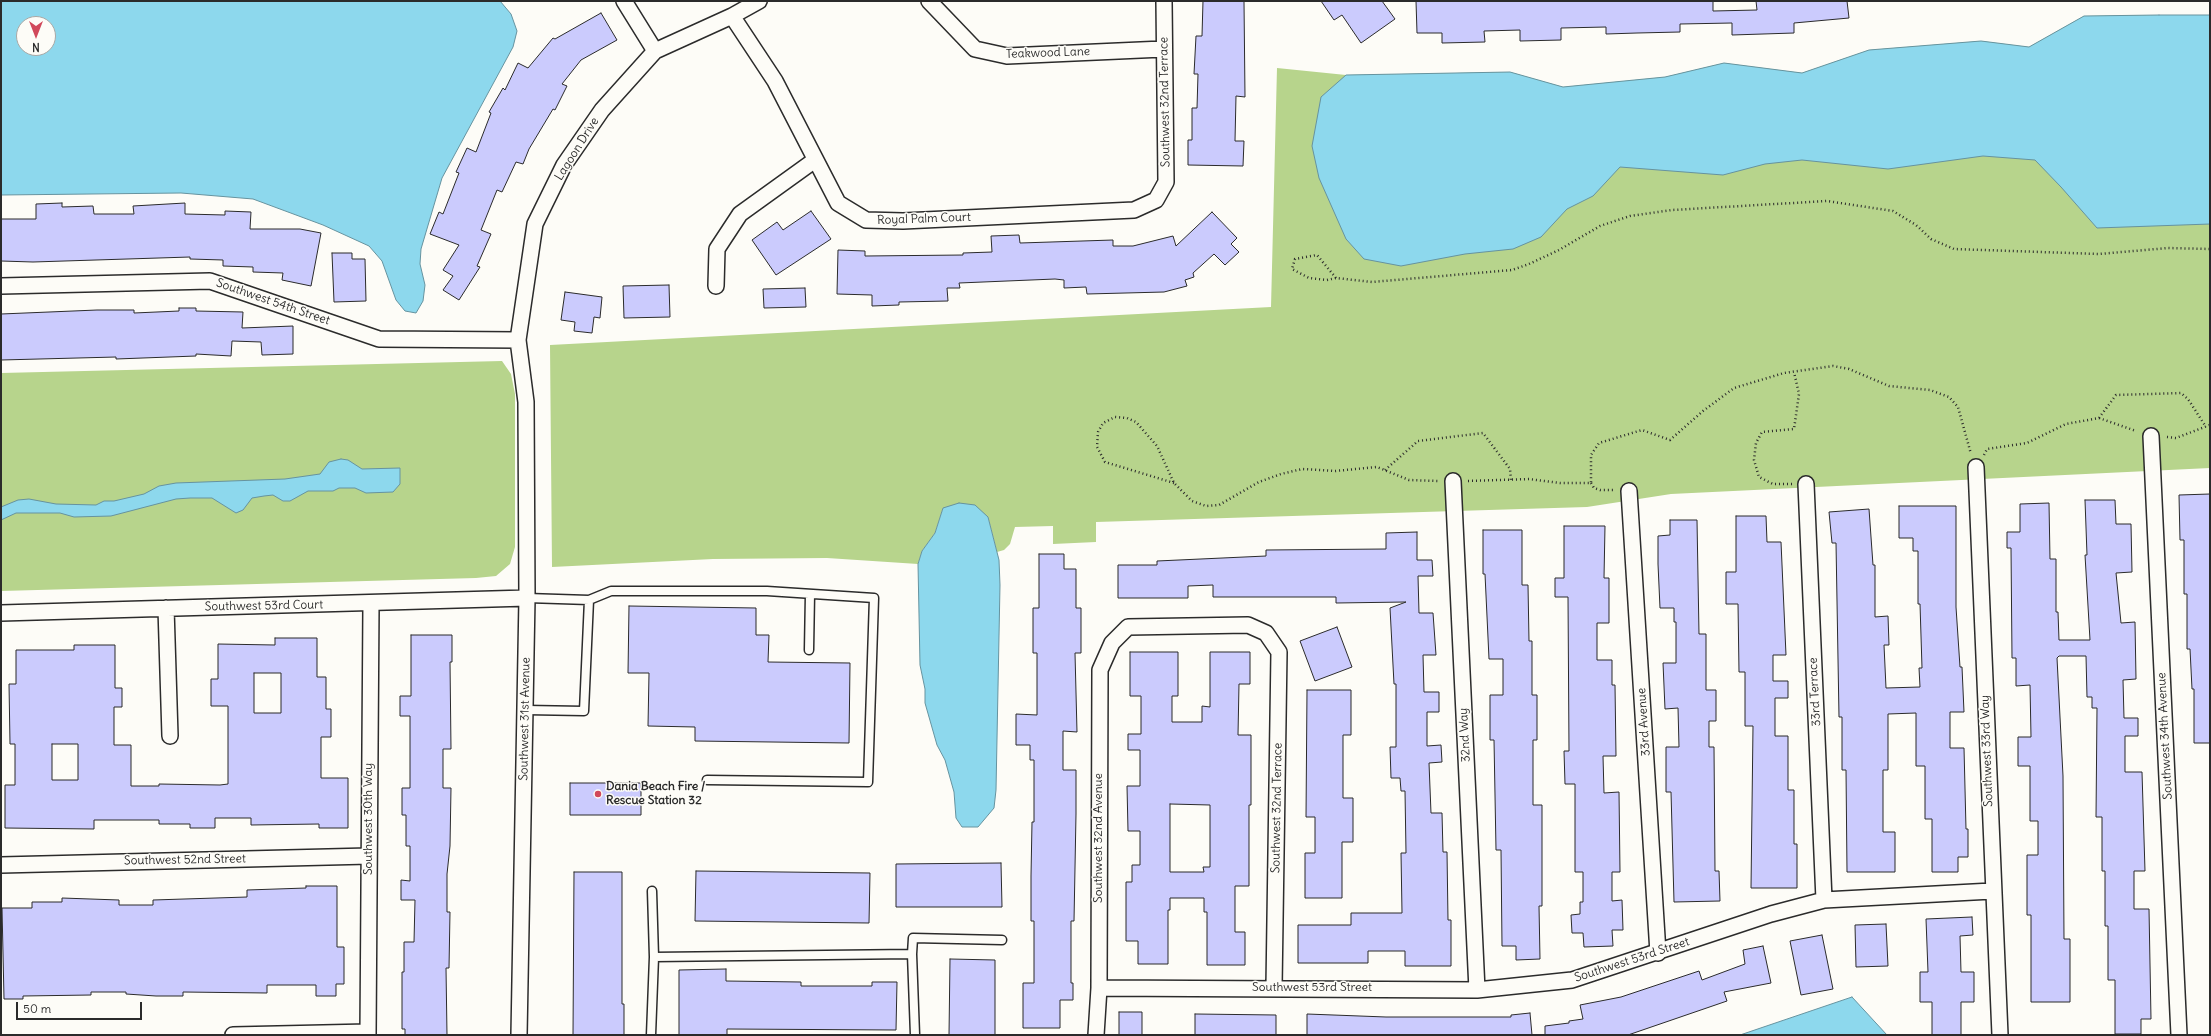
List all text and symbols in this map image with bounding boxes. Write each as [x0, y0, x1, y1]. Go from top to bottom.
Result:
north arrow [16, 16, 56, 56]
street label: Southwest 32nd Terrace [1157, 37, 1173, 167]
text: N [32, 40, 40, 54]
street label: Teakwood Lane [1006, 44, 1090, 62]
street label: Lagoon Drive [552, 115, 602, 183]
street label: Royal Palm Court [877, 210, 971, 228]
street label: Southwest 54th Street [214, 276, 332, 328]
street label: Southwest 53rd Court [205, 598, 323, 614]
street label: Southwest 31st Avenue [517, 657, 533, 781]
street label: 33rd Terrace [1806, 657, 1824, 727]
street label: Southwest 34th Avenue [2154, 672, 2176, 800]
street label: 33rd Avenue [1634, 687, 1654, 757]
street label: Southwest 33rd Way [1978, 695, 1996, 807]
street label: 32nd Way [1456, 707, 1474, 763]
street label: Southwest 32nd Terrace [1269, 743, 1285, 873]
street label: Southwest 30th Way [362, 763, 376, 875]
street label: Southwest 32nd Avenue [1092, 773, 1106, 903]
place label: Dania Beach Fire / Rescue Station 32 [606, 780, 705, 808]
marker: Dania Beach Fire / Rescue Station 32 [593, 789, 603, 799]
street label: Southwest 52nd Street [124, 852, 246, 868]
street label: Southwest 53rd Street [1573, 935, 1691, 985]
street label: Southwest 53rd Street [1252, 981, 1372, 995]
scale bar [18, 994, 144, 1020]
text: 50 m [23, 1001, 51, 1016]

